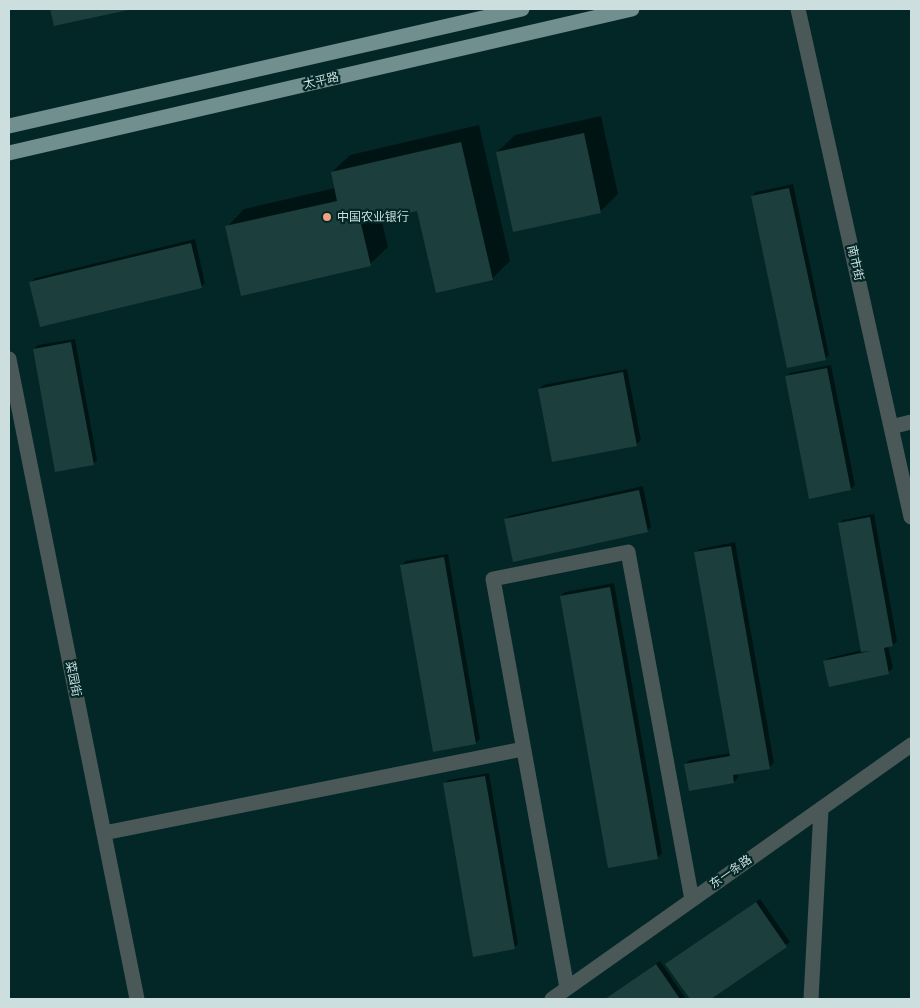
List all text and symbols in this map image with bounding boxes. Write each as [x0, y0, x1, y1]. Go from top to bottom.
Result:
street label: 太平路 [302, 70, 340, 92]
place label: 中国农业银行 [337, 210, 409, 224]
marker: 中国农业银行 [321, 211, 333, 223]
street label: 南市街 [844, 244, 866, 282]
street label: 菜园街 [62, 660, 84, 698]
street label: 东一条路 [707, 852, 755, 892]

